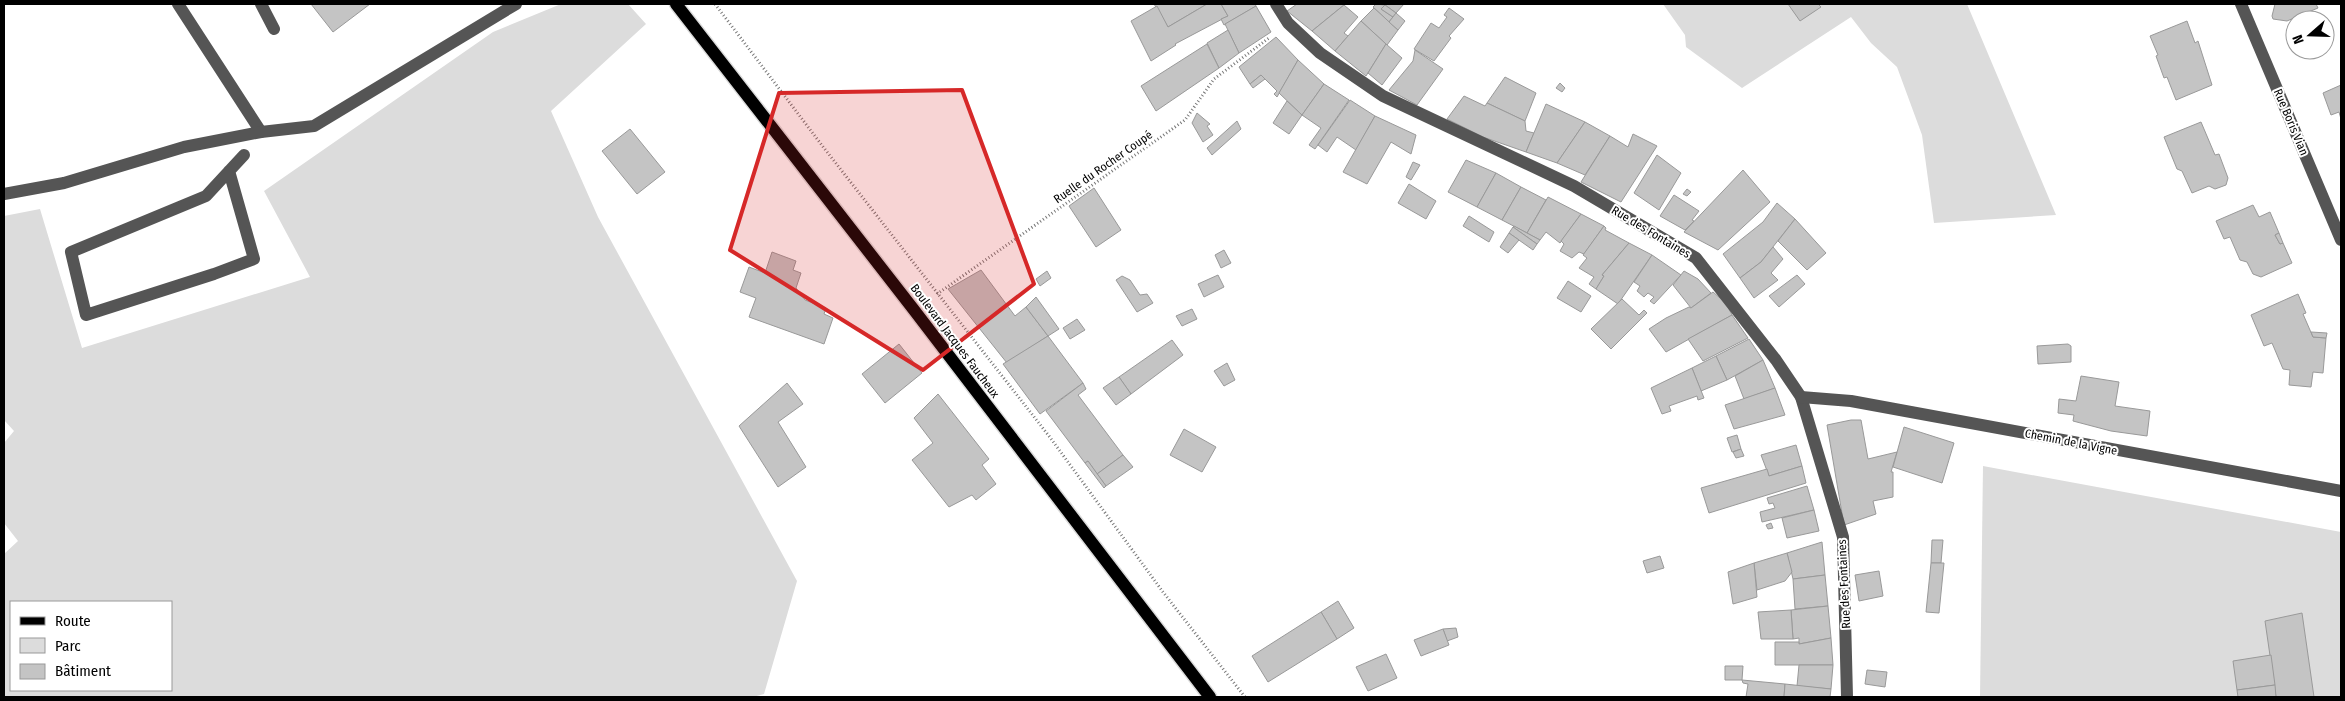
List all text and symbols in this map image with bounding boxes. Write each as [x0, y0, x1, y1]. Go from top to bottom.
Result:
north arrow [2285, 10, 2335, 60]
text: N [2289, 32, 2308, 46]
street label: Rue Boris Vian [2271, 87, 2311, 157]
street label: Ruelle du Rocher Coupé [1051, 128, 1155, 206]
street label: Rue des Fontaines [1609, 203, 1693, 261]
street label: Boulevard Jacques Faucheux [908, 281, 1003, 401]
street label: Chemin de la Vigne [2024, 426, 2118, 458]
street label: Rue des Fontaines [1835, 539, 1853, 629]
legend [10, 601, 172, 691]
text: Route [55, 612, 91, 630]
text: Parc [55, 637, 81, 655]
text: Bâtiment [55, 662, 111, 680]

